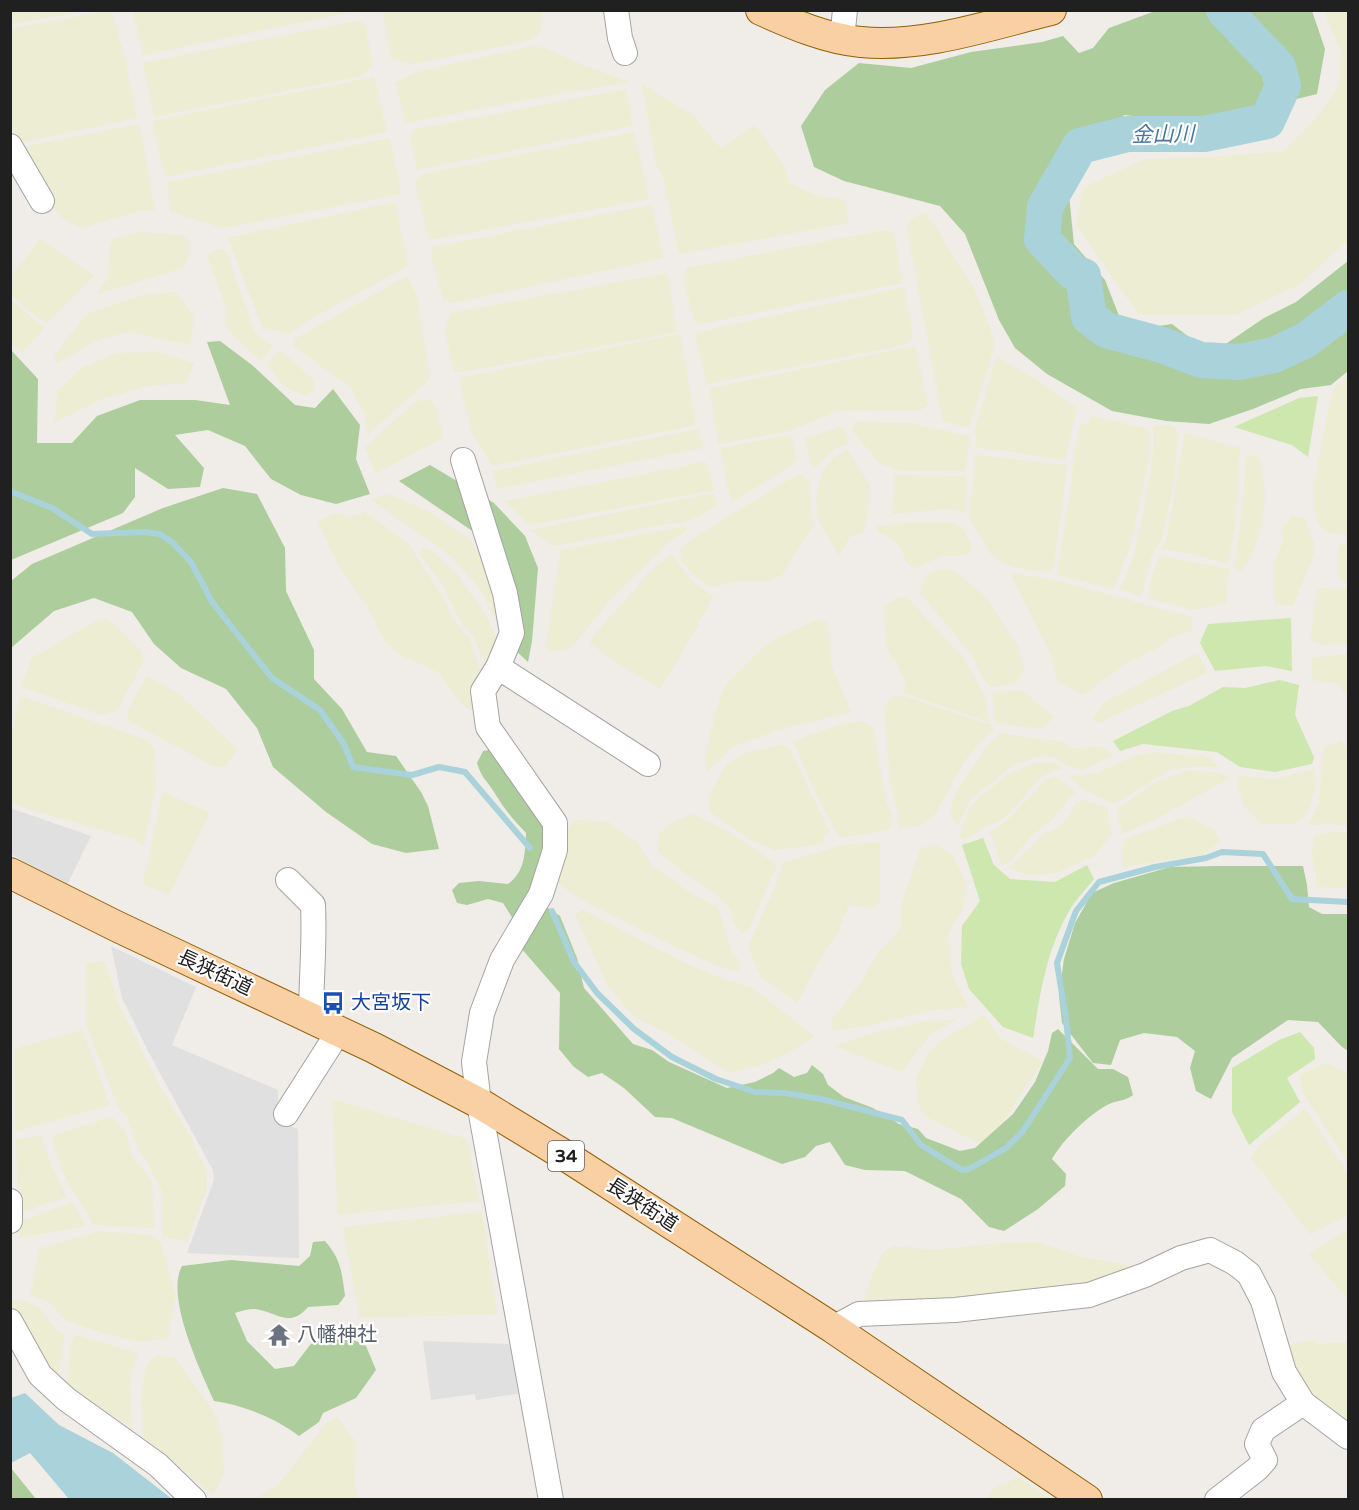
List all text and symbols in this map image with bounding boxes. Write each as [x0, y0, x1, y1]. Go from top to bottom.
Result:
water label: 金山川 [1131, 122, 1197, 148]
street label: 長狭街道 [174, 945, 256, 1001]
bus stop icon: 大宮坂下 [320, 990, 346, 1016]
place label: 大宮坂下 [351, 991, 431, 1015]
road number: 34 [548, 1141, 584, 1171]
street label: 長狭街道 [602, 1173, 682, 1237]
temple icon: 八幡神社 [266, 1322, 292, 1348]
place label: 八幡神社 [297, 1323, 377, 1347]

